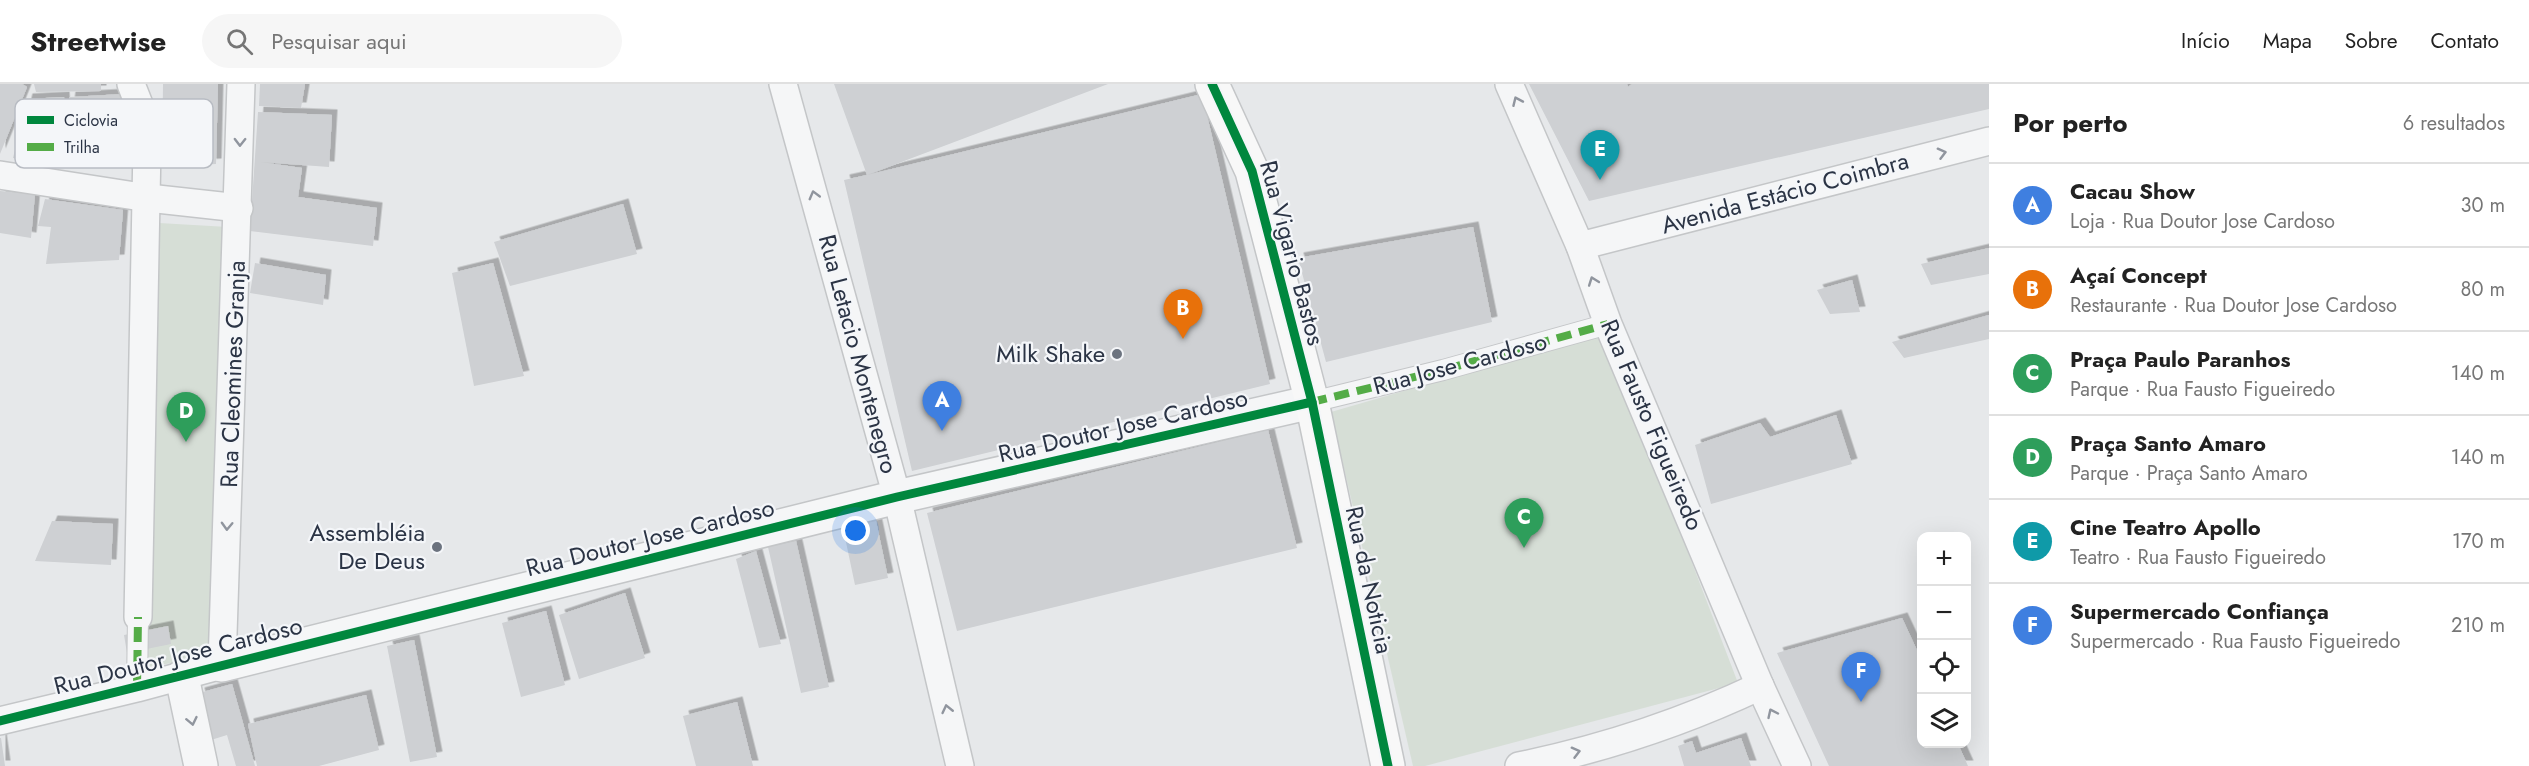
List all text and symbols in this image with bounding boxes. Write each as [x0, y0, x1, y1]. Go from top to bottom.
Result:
search box [202, 14, 622, 68]
text: Streetwise [30, 21, 166, 62]
icon: search [223, 25, 256, 58]
text: Pesquisar aqui [271, 25, 407, 57]
text: Início [2181, 26, 2230, 56]
text: Mapa [2263, 26, 2312, 56]
text: Sobre [2345, 26, 2397, 56]
text: Contato [2430, 26, 2499, 56]
one-way arrow [1512, 97, 1524, 108]
legend [15, 99, 213, 168]
text: Por perto [2013, 104, 2127, 142]
text: Ciclovia [64, 109, 118, 132]
text: 6 resultados [2403, 109, 2505, 138]
pin: E [1580, 130, 1620, 180]
text: Trilha [64, 136, 100, 159]
one-way arrow [234, 138, 246, 147]
street label: Avenida Estácio Coimbra [1657, 143, 1912, 242]
one-way arrow [1937, 147, 1947, 160]
street label: Rua Vigario Bastos [1251, 157, 1334, 349]
text: Cacau Show [2070, 175, 2195, 207]
one-way arrow [809, 190, 821, 201]
text: A [2025, 191, 2040, 220]
text: 30 m [2460, 191, 2505, 220]
text: Loja · Rua Doutor Jose Cardoso [2070, 207, 2335, 236]
street label: Rua Letacio Montenegro [810, 230, 907, 477]
text: Açaí Concept [2070, 259, 2207, 291]
street label: Rua Cleomines Granja [211, 260, 254, 488]
text: B [2026, 275, 2039, 304]
text: 80 m [2460, 275, 2505, 304]
one-way arrow [1587, 276, 1600, 287]
pin: B [1164, 290, 1202, 339]
text: Restaurante · Rua Doutor Jose Cardoso [2070, 291, 2397, 320]
street label: Rua Fausto Figueiredo [1592, 314, 1713, 536]
street label: Rua Jose Cardoso [1369, 323, 1551, 404]
place label: Milk Shake [996, 336, 1105, 371]
text: Praça Paulo Paranhos [2070, 343, 2291, 375]
marker: Milk Shake [1110, 347, 1124, 361]
text: C [2025, 359, 2040, 388]
text: 140 m [2451, 359, 2505, 388]
text: Parque · Rua Fausto Figueiredo [2070, 375, 2335, 404]
street label: Rua Doutor Jose Cardoso [995, 380, 1251, 471]
pin: A [922, 382, 962, 431]
pin: D [166, 392, 206, 442]
text: Praça Santo Amaro [2070, 427, 2266, 459]
text: D [2025, 443, 2040, 472]
text: 140 m [2451, 443, 2505, 472]
text: Parque · Praça Santo Amaro [2070, 459, 2308, 488]
street label: Rua Doutor Jose Cardoso [522, 490, 778, 585]
pin: C [1504, 498, 1544, 548]
street label: Rua da Noticia [1337, 503, 1402, 657]
text: Cine Teatro Apollo [2070, 511, 2261, 543]
place label: Assembléia De Deus [309, 515, 425, 578]
your location [841, 516, 870, 545]
one-way arrow [221, 522, 234, 531]
text: E [2026, 527, 2039, 556]
text: 170 m [2452, 527, 2505, 556]
map controls [1917, 532, 1971, 748]
button: + [1917, 532, 1971, 586]
marker: Assembléia De Deus [430, 540, 444, 554]
text: Teatro · Rua Fausto Figueiredo [2070, 543, 2326, 572]
button: − [1917, 586, 1971, 640]
text: Supermercado Confiança [2070, 595, 2329, 627]
street label: Rua Doutor Jose Cardoso [50, 608, 306, 703]
text: F [2027, 611, 2038, 640]
text: 210 m [2451, 611, 2505, 640]
text: Supermercado · Rua Fausto Figueiredo [2070, 627, 2400, 656]
button: locate [1917, 640, 1971, 694]
pin: F [1842, 652, 1880, 702]
button: layers [1917, 694, 1971, 748]
one-way arrow [941, 704, 954, 714]
one-way arrow [1768, 708, 1780, 719]
one-way arrow [184, 716, 197, 726]
one-way arrow [1571, 746, 1581, 759]

